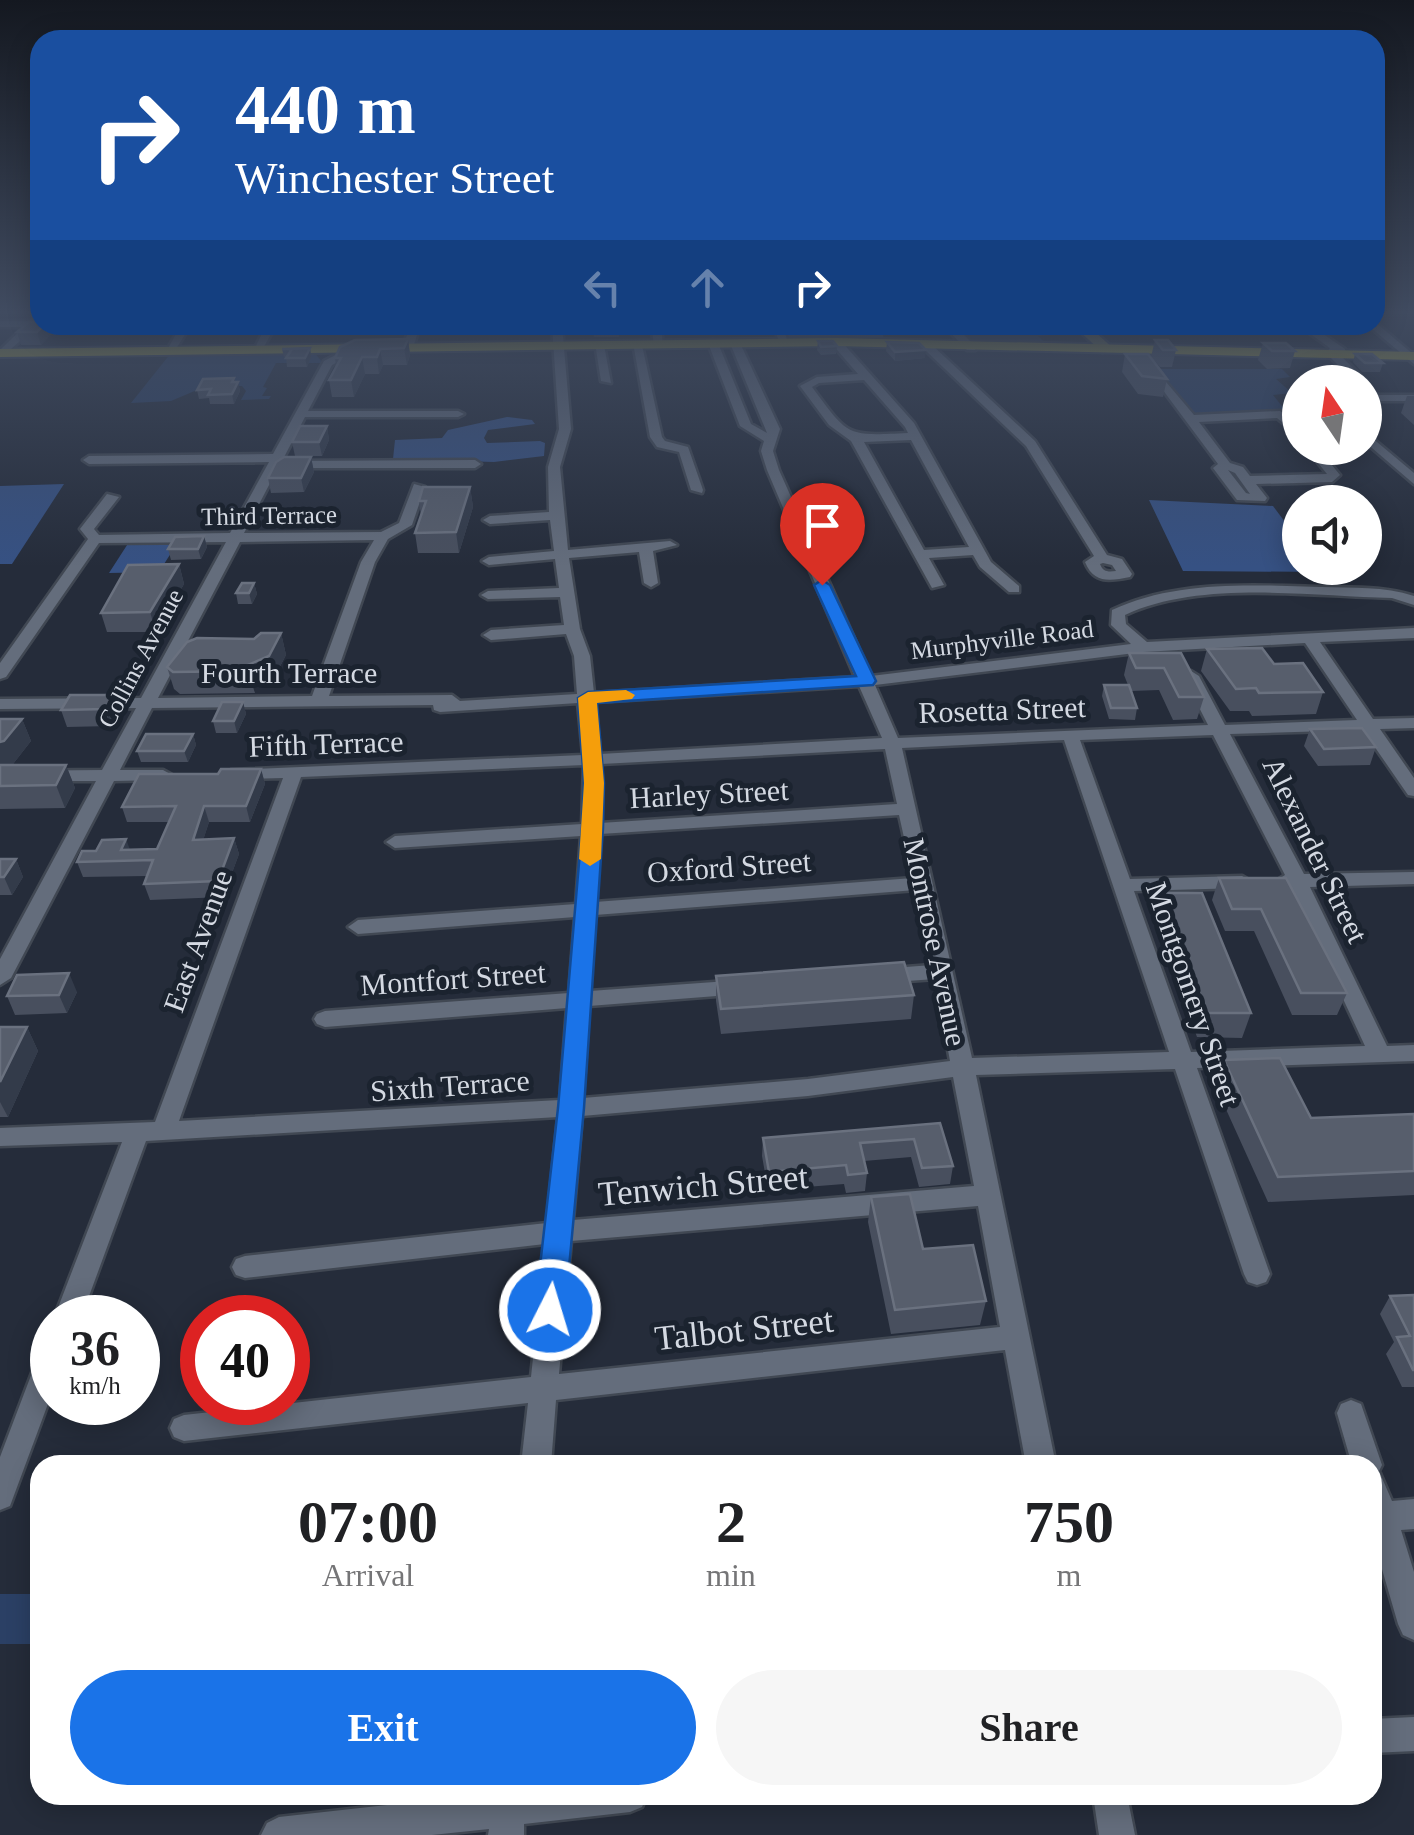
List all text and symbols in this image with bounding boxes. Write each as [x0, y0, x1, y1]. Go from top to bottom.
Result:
icon: right [70, 70, 200, 200]
text: 440 m [235, 71, 416, 148]
text: Winchester Street [235, 153, 554, 203]
icon: left [575, 260, 630, 315]
icon: ahead [680, 260, 735, 315]
icon: right [785, 260, 840, 315]
north arrow [1282, 365, 1382, 465]
map controls [1282, 365, 1382, 585]
pin [780, 483, 865, 586]
button: sound [1282, 485, 1382, 585]
icon: arrive [795, 498, 850, 553]
street label: Third Terrace [201, 501, 337, 530]
street label: Collins Avenue [93, 584, 188, 732]
street label: Murphyville Road [909, 615, 1096, 664]
street label: Fourth Terrace [201, 656, 377, 689]
street label: Rosetta Street [918, 690, 1087, 729]
street label: Fifth Terrace [248, 724, 404, 763]
street label: Alexander Street [1256, 752, 1375, 949]
street label: Harley Street [629, 773, 790, 814]
street label: Montrose Avenue [897, 835, 974, 1049]
street label: Oxford Street [646, 844, 813, 889]
street label: East Avenue [157, 865, 238, 1016]
street label: Montgomery Street [1140, 878, 1247, 1111]
street label: Montfort Street [359, 956, 547, 1001]
street label: Sixth Terrace [369, 1063, 531, 1108]
street label: Tenwich Street [597, 1157, 810, 1214]
position arrow [498, 1258, 602, 1362]
speed limit sign: 40 [180, 1295, 310, 1425]
street label: Talbot Street [653, 1301, 836, 1358]
text: 36 [70, 1320, 120, 1376]
text: km/h [69, 1372, 121, 1399]
text: 07:00 [298, 1489, 438, 1555]
text: 2 [716, 1489, 746, 1555]
text: 750 [1024, 1489, 1114, 1555]
text: Arrival [322, 1557, 414, 1593]
text: min [706, 1557, 756, 1593]
text: m [1056, 1557, 1081, 1593]
button: Exit [70, 1670, 696, 1785]
button: Share [716, 1670, 1342, 1785]

